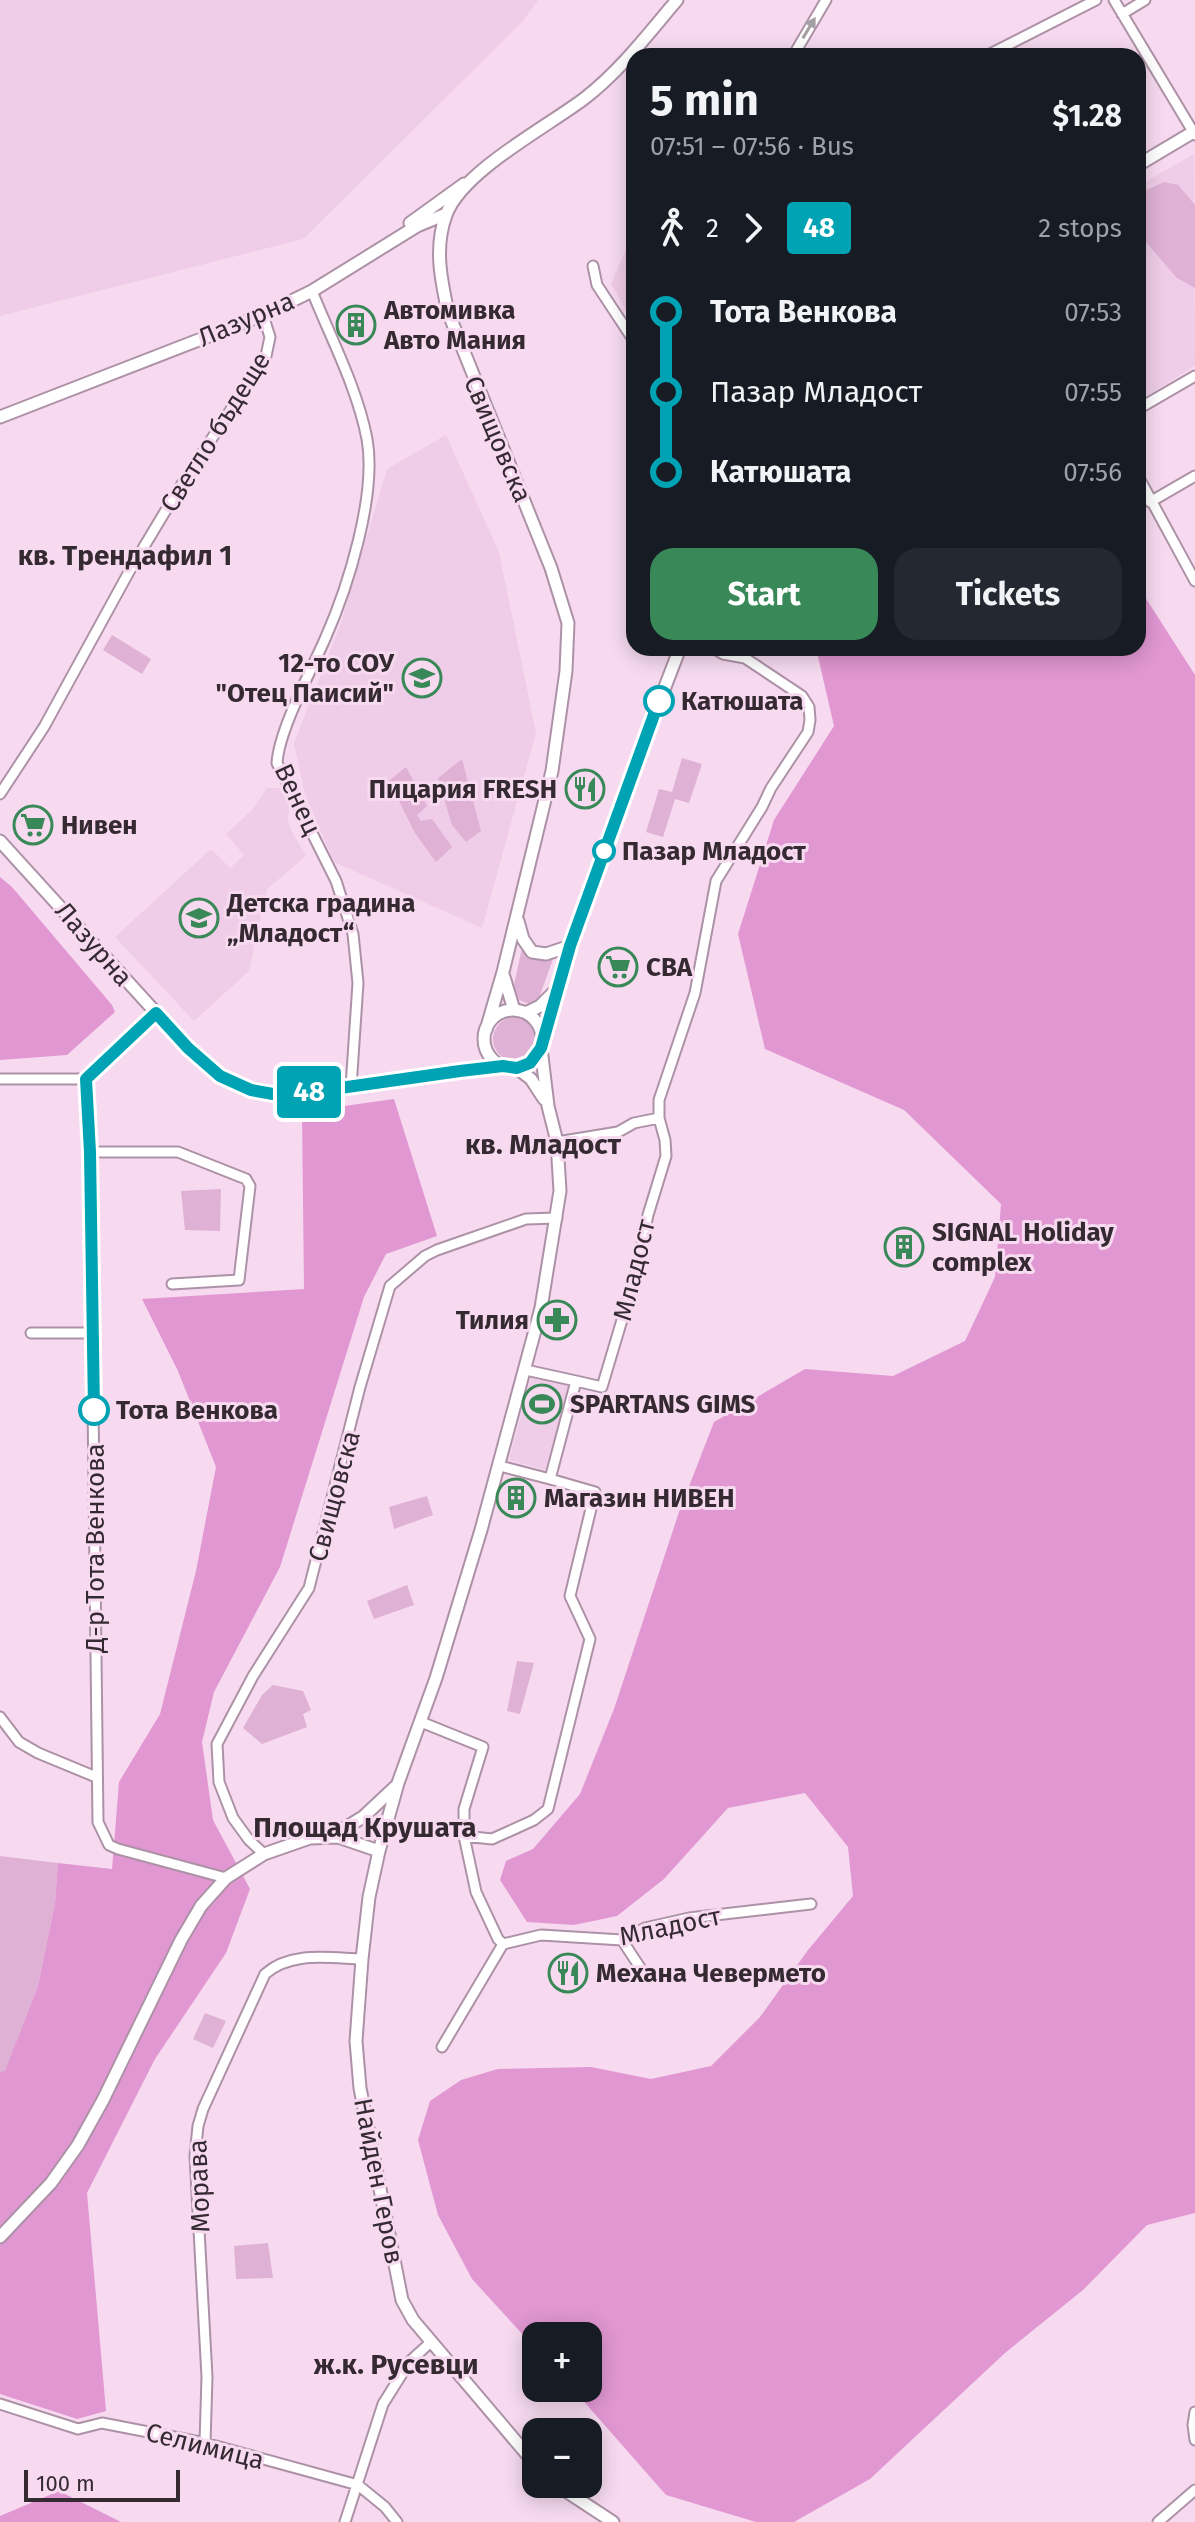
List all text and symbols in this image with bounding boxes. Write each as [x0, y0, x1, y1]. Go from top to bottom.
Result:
one-way arrow [802, 17, 816, 39]
text: 5 min [650, 74, 759, 127]
text: $1.28 [1053, 98, 1122, 134]
text: 07:51 – 07:56 · Bus [650, 131, 854, 162]
icon: walk [650, 206, 694, 250]
icon: forward [731, 206, 775, 250]
text: 48 [803, 211, 835, 244]
text: 2 [706, 213, 719, 244]
text: 2 stops [1038, 213, 1122, 244]
street label: Лазурна [193, 285, 299, 354]
text: Тота Венкова [710, 294, 897, 330]
place label: Автомивка Авто Мания [383, 295, 526, 356]
text: 07:53 [1064, 297, 1122, 328]
building icon: Автомивка Авто Мания [335, 304, 377, 346]
street label: Светло бъдеще [154, 346, 277, 518]
street label: Свищовска [457, 371, 538, 507]
text: Пазар Младост [710, 374, 922, 410]
text: 07:55 [1064, 377, 1122, 408]
text: Катюшата [710, 454, 851, 490]
text: 07:56 [1063, 457, 1122, 488]
district label: кв. Трендафил 1 [18, 539, 232, 572]
button: Start [650, 548, 878, 640]
button: Tickets [894, 548, 1122, 640]
place label: 12-то СОУ "Отец Паисий" [216, 648, 395, 709]
school or university icon: 12-то СОУ "Отец Паисий" [401, 657, 443, 699]
marker: Катюшата [644, 686, 674, 716]
place label: Катюшата [681, 686, 804, 717]
street label: Венец [268, 759, 327, 840]
restaurant icon: Пицария FRESH [564, 768, 606, 810]
place label: Пицария FRESH [369, 774, 557, 805]
supermarket icon: Нивен [12, 804, 54, 846]
place label: Нивен [61, 810, 138, 841]
place label: Пазар Младост [622, 836, 807, 867]
marker: Пазар Младост [593, 840, 615, 862]
place label: Детска градина „Младост“ [226, 888, 415, 949]
street label: Лазурна [49, 896, 139, 993]
school or university icon: Детска градина „Младост“ [178, 897, 220, 939]
supermarket icon: CBA [597, 946, 639, 988]
place label: CBA [646, 952, 693, 983]
line badge: 48 [273, 1066, 345, 1118]
text: 48 [293, 1075, 325, 1108]
district label: кв. Младост [465, 1128, 622, 1161]
street label: Младост [607, 1216, 662, 1324]
place label: SIGNAL Holiday complex [932, 1217, 1114, 1278]
building icon: SIGNAL Holiday complex [883, 1226, 925, 1268]
pharmacy icon: Тилия [536, 1299, 578, 1341]
place label: Тилия [456, 1305, 529, 1336]
sports icon: SPARTANS GIMS [521, 1383, 563, 1425]
place label: SPARTANS GIMS [570, 1389, 756, 1420]
marker: Тота Венкова [79, 1395, 109, 1425]
place label: Тота Венкова [116, 1395, 278, 1426]
street label: Свищовска [302, 1427, 367, 1565]
street label: Д-р Тота Венкова [80, 1443, 111, 1654]
building icon: Магазин НИВЕН [495, 1477, 537, 1519]
place label: Магазин НИВЕН [544, 1483, 734, 1514]
district label: Площад Крушата [253, 1811, 477, 1844]
street label: Младост [616, 1901, 724, 1952]
restaurant icon: Механа Чевермето [547, 1952, 589, 1994]
place label: Механа Чевермето [596, 1958, 826, 1989]
street label: Найден Геров [347, 2095, 410, 2267]
street label: Морава [182, 2139, 217, 2233]
map controls [522, 2322, 602, 2498]
button: + [522, 2322, 602, 2402]
district label: ж.к. Русевци [313, 2348, 479, 2381]
street label: Селимица [142, 2417, 267, 2476]
button: − [522, 2418, 602, 2498]
scale bar [24, 2466, 180, 2502]
text: 100 m [36, 2470, 95, 2497]

